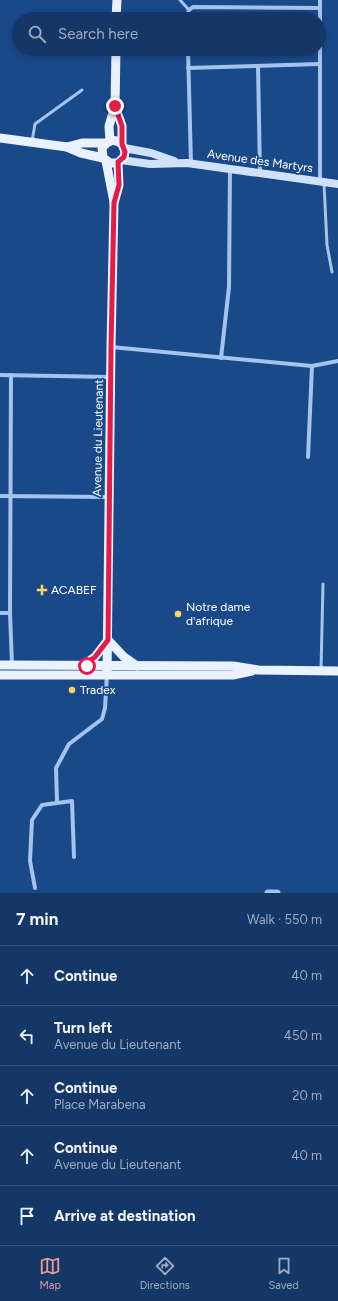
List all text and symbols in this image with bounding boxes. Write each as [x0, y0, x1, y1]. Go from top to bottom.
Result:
search box [12, 12, 326, 56]
icon: search [26, 23, 48, 45]
text: Search here [58, 25, 138, 43]
route end [106, 97, 124, 115]
street label: Avenue des Martyrs [206, 147, 314, 175]
street label: Avenue du Lieutenant [90, 379, 106, 497]
place label: ACABEF [51, 583, 97, 597]
marker: ACABEF [36, 584, 48, 596]
place label: Notre dame d'afrique [186, 600, 251, 628]
marker: Notre dame d'afrique [173, 609, 183, 619]
route start [78, 657, 96, 675]
place label: Tradex [80, 683, 116, 697]
marker: Tradex [67, 685, 77, 695]
text: 7 min [16, 909, 58, 929]
text: Walk · 550 m [247, 912, 322, 927]
icon: ahead [16, 965, 38, 987]
text: Continue [54, 967, 117, 985]
text: 40 m [291, 968, 322, 983]
text: Turn left [54, 1019, 112, 1037]
icon: left [16, 1025, 38, 1047]
text: 450 m [284, 1028, 322, 1043]
text: Avenue du Lieutenant [54, 1037, 181, 1052]
text: Continue [54, 1079, 117, 1097]
icon: ahead [16, 1085, 38, 1107]
text: 20 m [292, 1088, 322, 1103]
text: Place Marabena [54, 1097, 146, 1112]
text: Continue [54, 1139, 117, 1157]
icon: ahead [16, 1145, 38, 1167]
text: 40 m [291, 1148, 322, 1163]
text: Avenue du Lieutenant [54, 1157, 181, 1172]
icon: arrive [16, 1205, 38, 1227]
text: Arrive at destination [54, 1207, 195, 1225]
tab: Map [39, 1255, 61, 1292]
tab: Directions [140, 1255, 190, 1292]
tab: Saved [268, 1255, 299, 1292]

